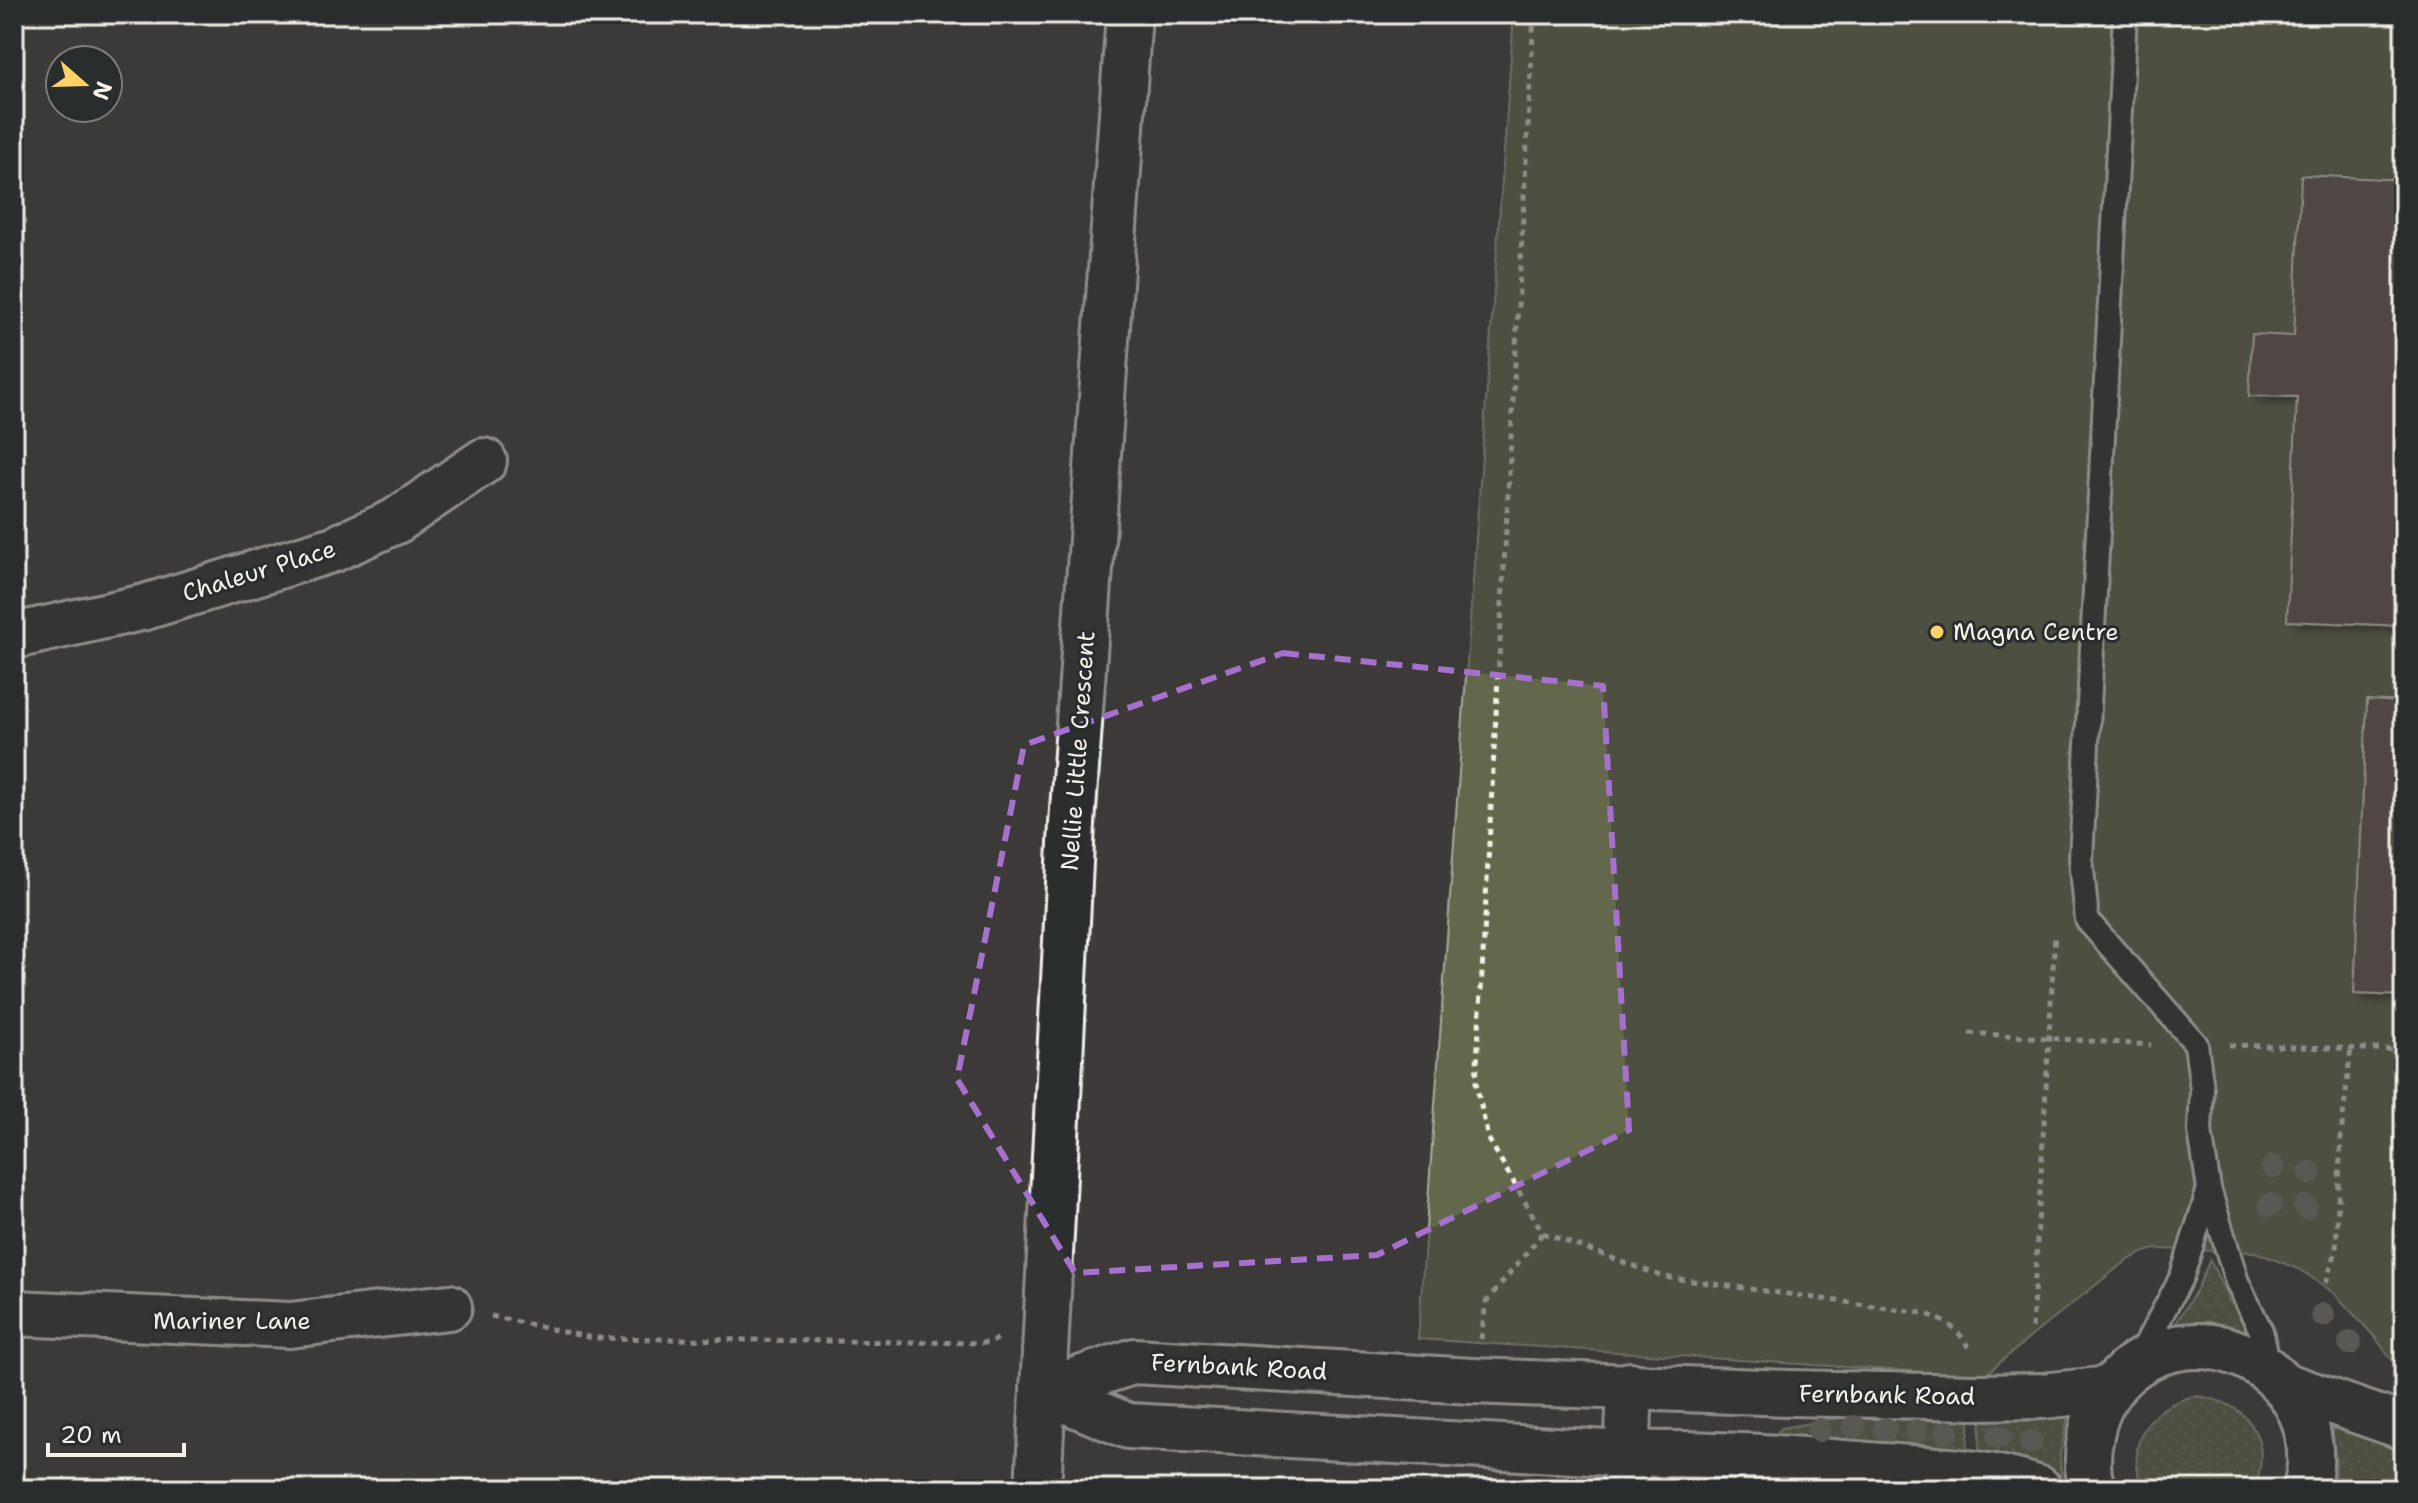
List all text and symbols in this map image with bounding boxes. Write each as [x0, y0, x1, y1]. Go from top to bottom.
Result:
north arrow [44, 44, 124, 124]
text: N [86, 78, 119, 104]
street label: Chaleur Place [178, 532, 340, 610]
place label: Magna Centre [1953, 616, 2119, 648]
marker: Magna Centre [1928, 623, 1946, 641]
street label: Nellie Little Crescent [1054, 630, 1102, 872]
street label: Mariner Lane [153, 1305, 311, 1337]
street label: Fernbank Road [1150, 1346, 1328, 1388]
street label: Fernbank Road [1798, 1377, 1976, 1413]
scale bar [48, 1407, 184, 1457]
text: 20 m [60, 1419, 122, 1451]

